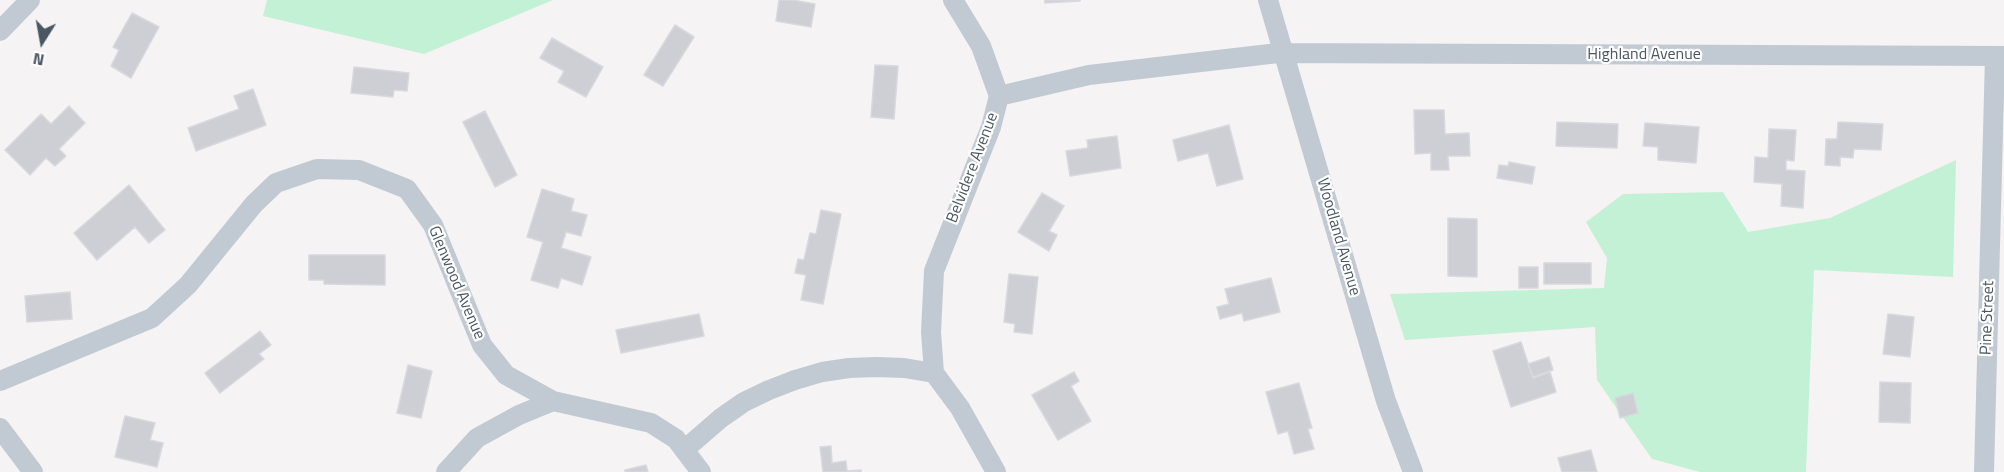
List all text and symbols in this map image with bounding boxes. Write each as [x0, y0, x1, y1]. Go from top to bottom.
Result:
north arrow [12, 12, 72, 72]
street label: Highland Avenue [1587, 45, 1701, 65]
text: N [31, 47, 46, 73]
street label: Belvidere Avenue [943, 110, 1003, 226]
street label: Woodland Avenue [1312, 176, 1364, 298]
street label: Glenwood Avenue [423, 223, 489, 343]
street label: Pine Street [1977, 280, 1999, 356]

